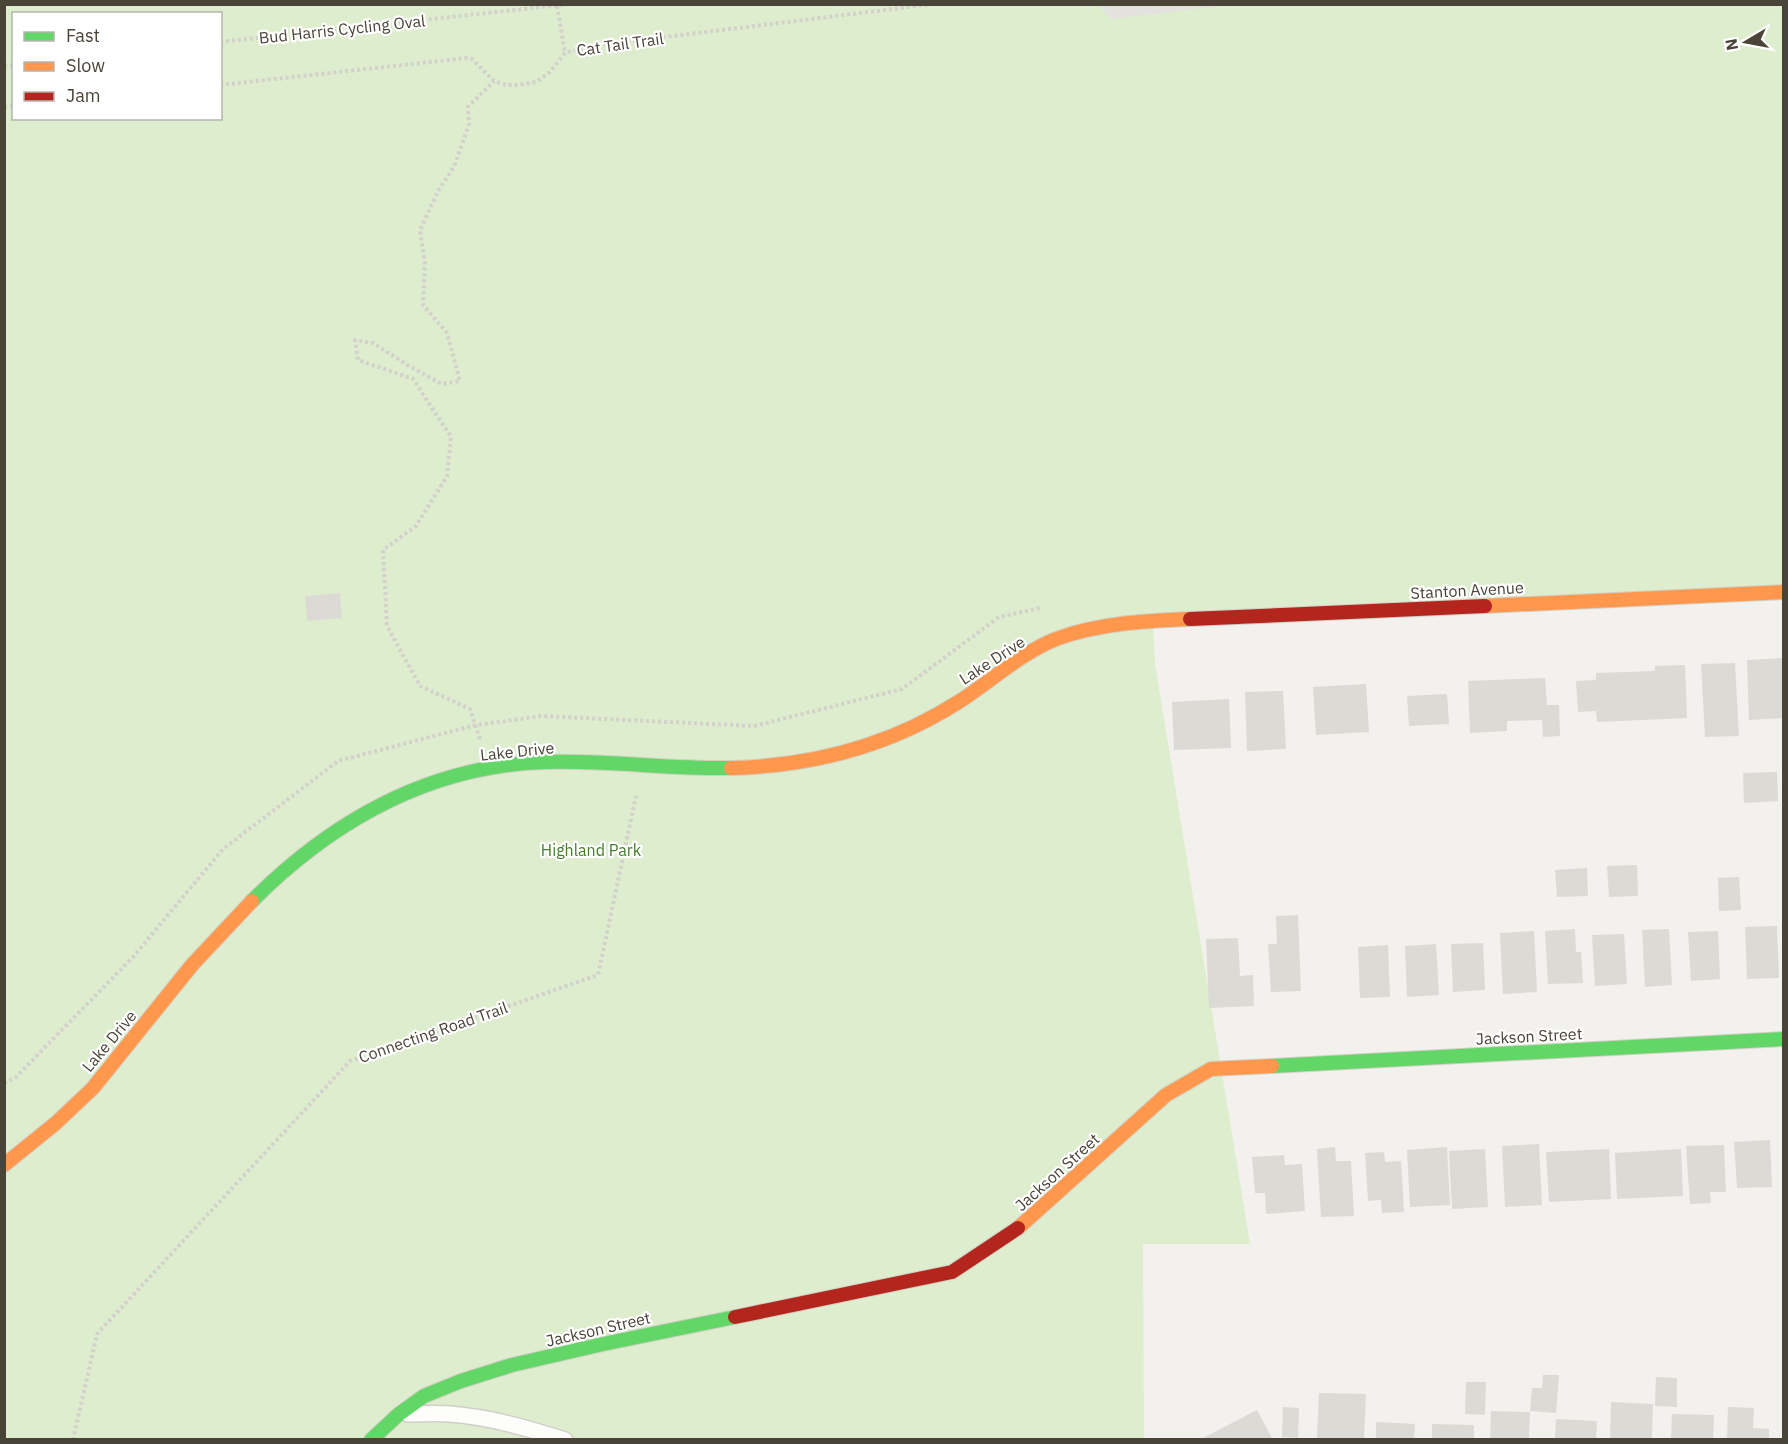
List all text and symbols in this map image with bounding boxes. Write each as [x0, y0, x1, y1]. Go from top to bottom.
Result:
street label: Bud Harris Cycling Oval [258, 10, 426, 48]
legend [12, 12, 222, 120]
north arrow [1716, 12, 1776, 72]
text: Fast [66, 24, 100, 47]
street label: Cat Tail Trail [575, 28, 665, 60]
text: N [1720, 37, 1742, 52]
text: Slow [66, 54, 105, 77]
text: Jam [66, 84, 101, 107]
street label: Stanton Avenue [1410, 577, 1524, 603]
street label: Lake Drive [955, 631, 1029, 689]
street label: Lake Drive [479, 737, 555, 765]
park label: Highland Park [541, 840, 642, 860]
street label: Connecting Road Trail [356, 997, 510, 1067]
street label: Lake Drive [77, 1006, 141, 1076]
street label: Jackson Street [1475, 1023, 1583, 1049]
street label: Jackson Street [1011, 1129, 1103, 1215]
street label: Jackson Street [544, 1307, 652, 1351]

